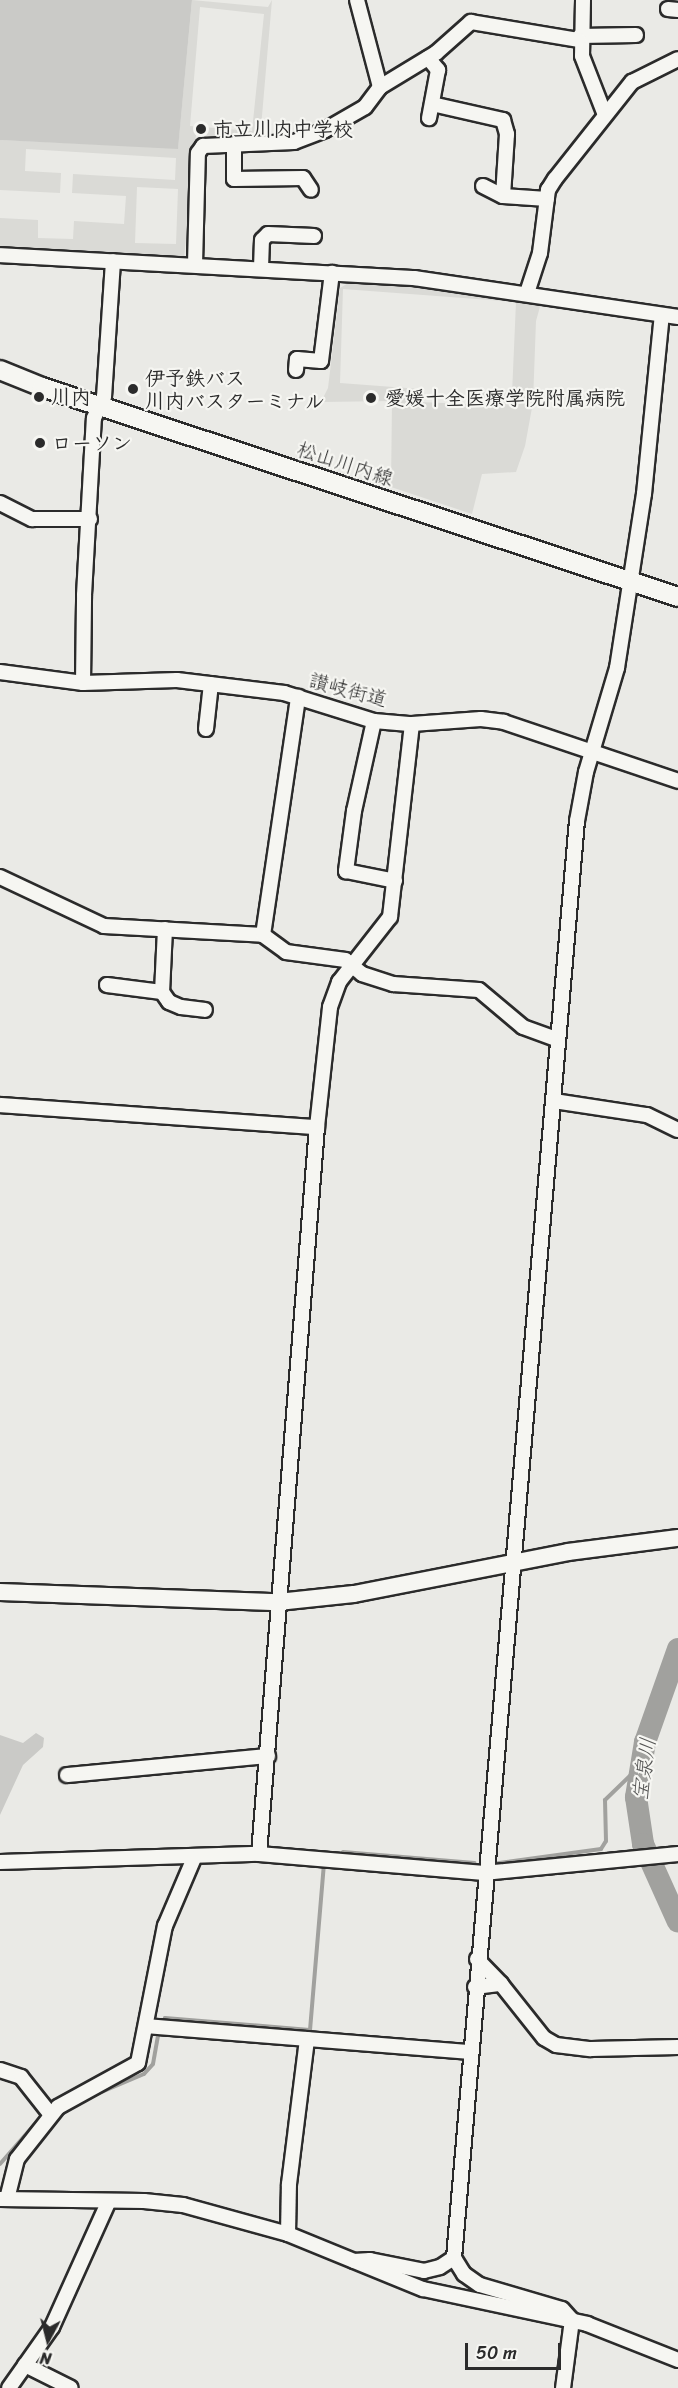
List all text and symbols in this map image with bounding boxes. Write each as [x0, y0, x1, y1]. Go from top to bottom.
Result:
place label: 市立川内中学校 [213, 117, 353, 141]
marker: 市立川内中学校 [194, 122, 208, 136]
place label: 伊予鉄バス 川内バスターミナル [145, 366, 325, 413]
marker: 伊予鉄バス 川内バスターミナル [126, 382, 140, 396]
place label: 川内 [51, 385, 91, 409]
place label: 愛媛十全医療学院附属病院 [385, 386, 625, 410]
marker: 愛媛十全医療学院附属病院 [362, 389, 380, 407]
marker: 川内 [32, 390, 46, 404]
place label: ローソン [52, 431, 132, 455]
marker: ローソン [33, 436, 47, 450]
street label: 松山川内線 [294, 437, 396, 491]
street label: 讃岐街道 [306, 668, 390, 712]
water label: 宝泉川 [627, 1736, 661, 1802]
north arrow [18, 2310, 78, 2370]
scale bar [468, 2331, 564, 2369]
text: 50 m [476, 2337, 517, 2369]
text: N [38, 2343, 53, 2373]

